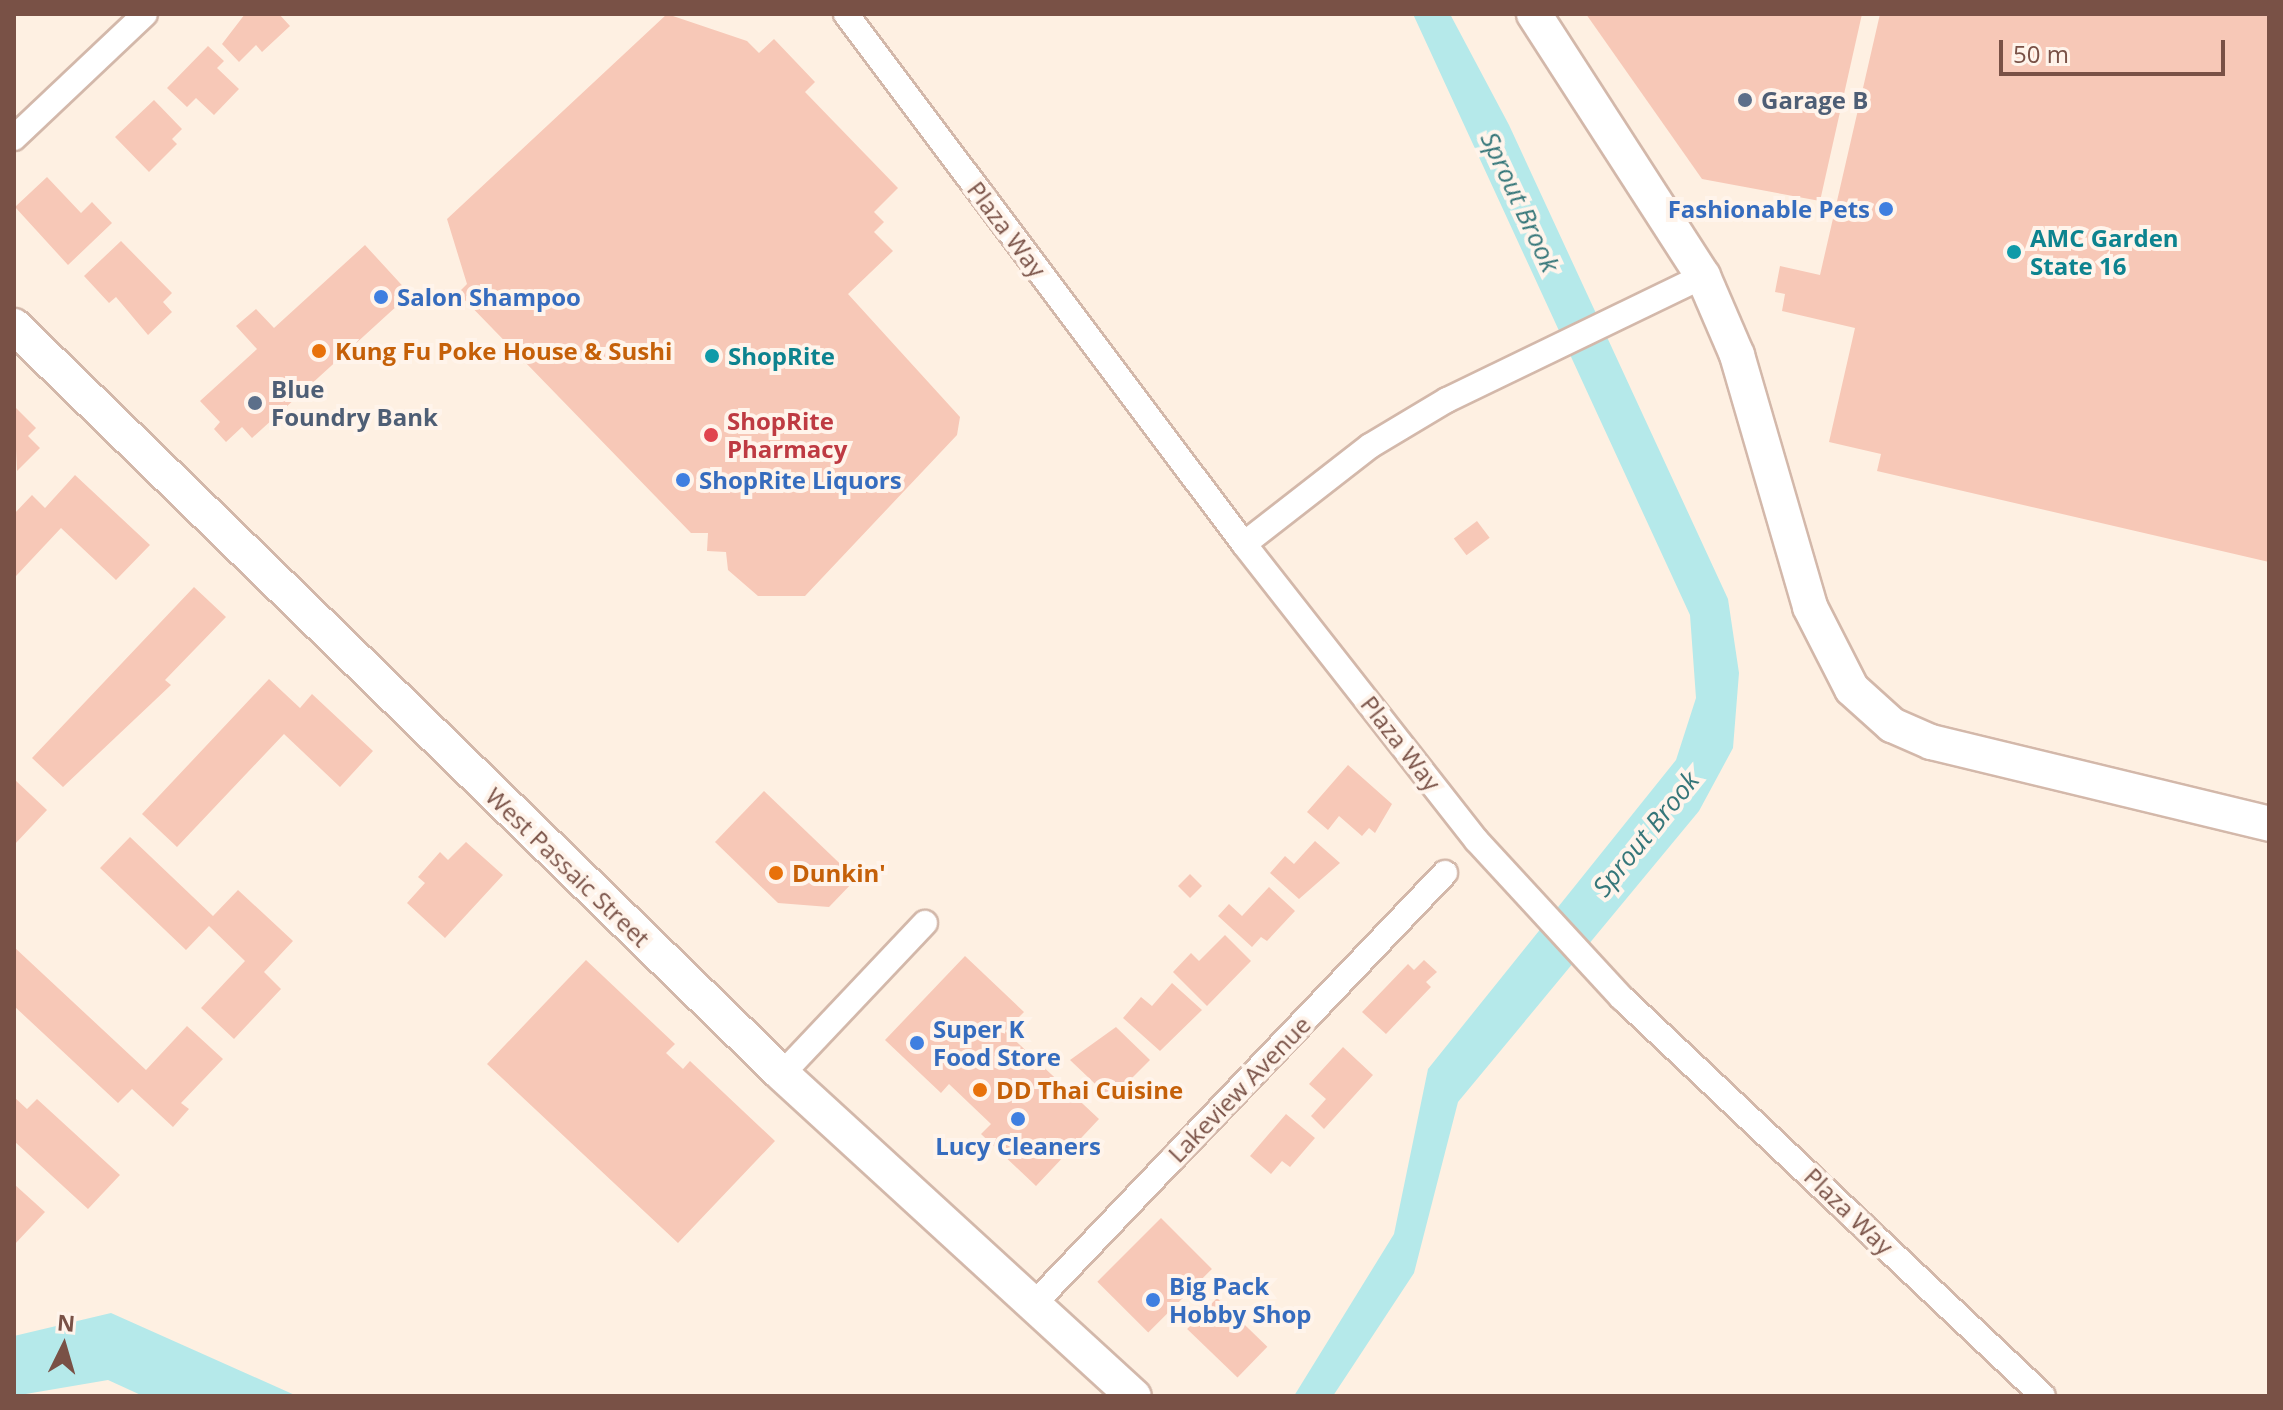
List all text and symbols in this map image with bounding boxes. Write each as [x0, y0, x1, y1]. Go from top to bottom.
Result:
scale bar [2003, 24, 2229, 74]
text: 50 m [2013, 37, 2069, 70]
place label: Garage B [1761, 86, 1868, 114]
marker: Garage B [1736, 91, 1754, 109]
water label: Sprout Brook [1474, 127, 1566, 277]
street label: Plaza Way [962, 176, 1052, 282]
place label: Fashionable Pets [1668, 195, 1870, 223]
marker: Fashionable Pets [1877, 200, 1895, 218]
place label: AMC Garden State 16 [2030, 224, 2179, 280]
marker: AMC Garden State 16 [2005, 243, 2023, 261]
place label: Salon Shampoo [397, 283, 581, 311]
marker: Salon Shampoo [372, 288, 390, 306]
place label: Kung Fu Poke House & Sushi [335, 337, 672, 365]
marker: Kung Fu Poke House & Sushi [310, 342, 328, 360]
place label: ShopRite [728, 342, 835, 370]
marker: ShopRite [703, 347, 721, 365]
place label: Blue Foundry Bank [271, 375, 438, 431]
marker: Blue Foundry Bank [246, 394, 264, 412]
place label: ShopRite Pharmacy [727, 407, 847, 463]
marker: ShopRite Pharmacy [702, 426, 720, 444]
place label: ShopRite Liquors [699, 466, 902, 494]
marker: ShopRite Liquors [674, 471, 692, 489]
street label: Plaza Way [1355, 690, 1447, 796]
water label: Sprout Brook [1586, 765, 1706, 903]
street label: West Passaic Street [480, 781, 656, 953]
place label: Dunkin' [792, 859, 886, 887]
marker: Dunkin' [767, 864, 785, 882]
street label: Lakeview Avenue [1162, 1010, 1316, 1168]
place label: Super K Food Store [933, 1015, 1061, 1071]
marker: Super K Food Store [908, 1034, 926, 1052]
place label: DD Thai Cuisine [996, 1076, 1183, 1104]
marker: DD Thai Cuisine [971, 1081, 989, 1099]
marker: Lucy Cleaners [1009, 1110, 1027, 1128]
place label: Lucy Cleaners [935, 1132, 1101, 1160]
street label: Plaza Way [1799, 1162, 1899, 1260]
place label: Big Pack Hobby Shop [1169, 1272, 1312, 1328]
marker: Big Pack Hobby Shop [1144, 1291, 1162, 1309]
north arrow [24, 1306, 104, 1386]
text: N [56, 1306, 76, 1338]

